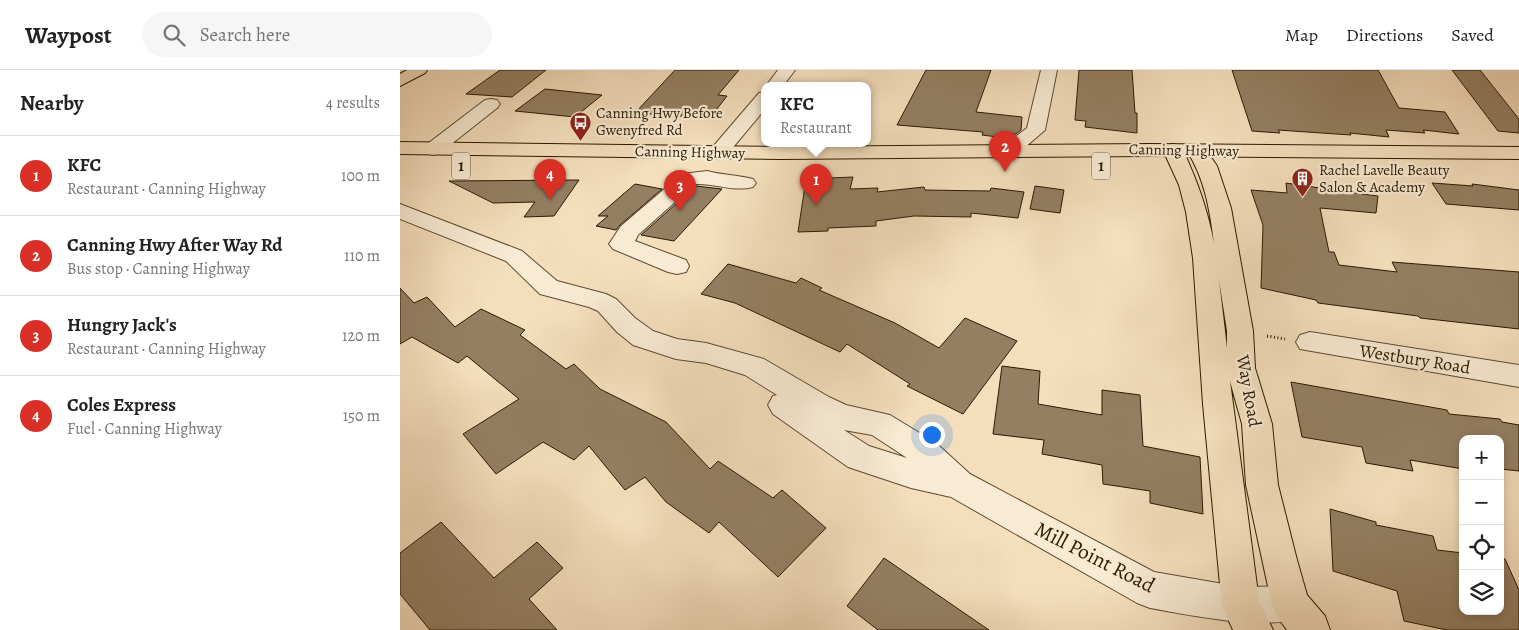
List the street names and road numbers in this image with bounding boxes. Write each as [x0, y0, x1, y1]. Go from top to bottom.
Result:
street label: Canning Highway [1129, 139, 1240, 161]
street label: Canning Highway [635, 141, 746, 163]
road number: 1 [452, 152, 470, 180]
road number: 1 [1092, 152, 1110, 180]
street label: Westbury Road [1357, 338, 1472, 380]
street label: Way Road [1231, 352, 1267, 429]
street label: Mill Point Road [1030, 515, 1160, 600]

